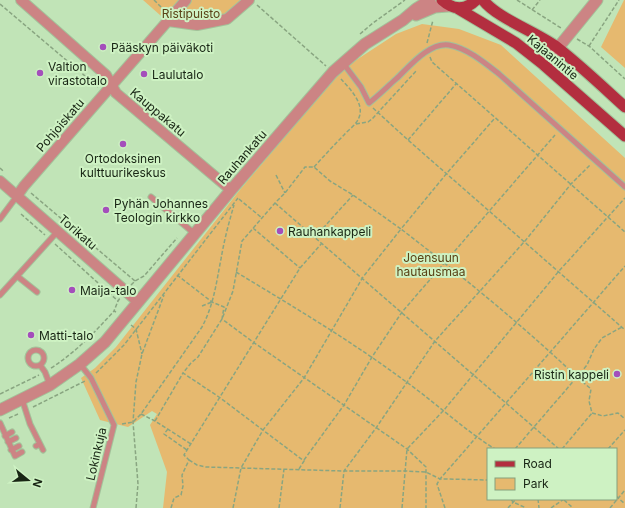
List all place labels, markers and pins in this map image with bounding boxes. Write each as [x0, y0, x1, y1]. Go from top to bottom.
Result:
place label: Pääskyn päiväkoti [111, 40, 213, 55]
marker: Pääskyn päiväkoti [98, 42, 108, 52]
place label: Valtion virastotalo [48, 59, 107, 88]
place label: Laulutalo [152, 67, 203, 82]
marker: Valtion virastotalo [35, 68, 45, 78]
marker: Laulutalo [139, 69, 149, 79]
marker: Ortodoksinen kulttuurikeskus [118, 139, 128, 149]
place label: Ortodoksinen kulttuurikeskus [80, 151, 166, 180]
place label: Pyhän Johannes Teologin kirkko [114, 196, 208, 225]
marker: Pyhän Johannes Teologin kirkko [101, 205, 111, 215]
place label: Rauhankappeli [288, 224, 371, 239]
marker: Rauhankappeli [275, 226, 285, 236]
place label: Maija-talo [80, 283, 136, 298]
marker: Maija-talo [67, 285, 77, 295]
place label: Matti-talo [39, 328, 93, 343]
marker: Matti-talo [26, 330, 36, 340]
place label: Ristin kappeli [534, 367, 609, 382]
marker: Ristin kappeli [612, 369, 622, 379]

